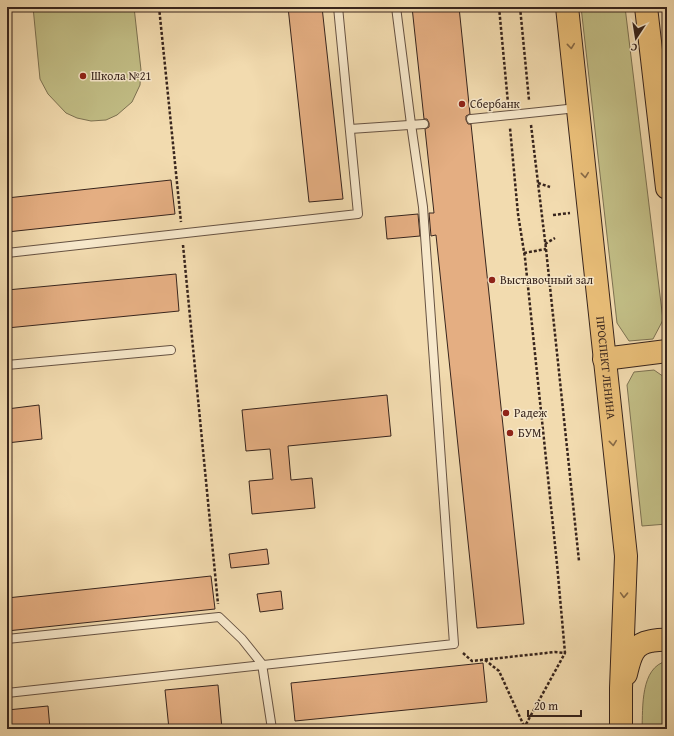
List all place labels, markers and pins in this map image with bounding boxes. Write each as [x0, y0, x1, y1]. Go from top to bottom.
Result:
place label: Школа №21 [91, 67, 152, 84]
marker: Школа №21 [78, 71, 88, 81]
place label: Сбербанк [470, 95, 521, 112]
marker: Сбербанк [457, 99, 467, 109]
place label: Выставочный зал [500, 271, 593, 288]
marker: Выставочный зал [487, 275, 497, 285]
place label: Радеж [514, 404, 547, 421]
marker: Радеж [501, 408, 511, 418]
place label: БУМ [518, 424, 542, 441]
marker: БУМ [505, 428, 515, 438]

